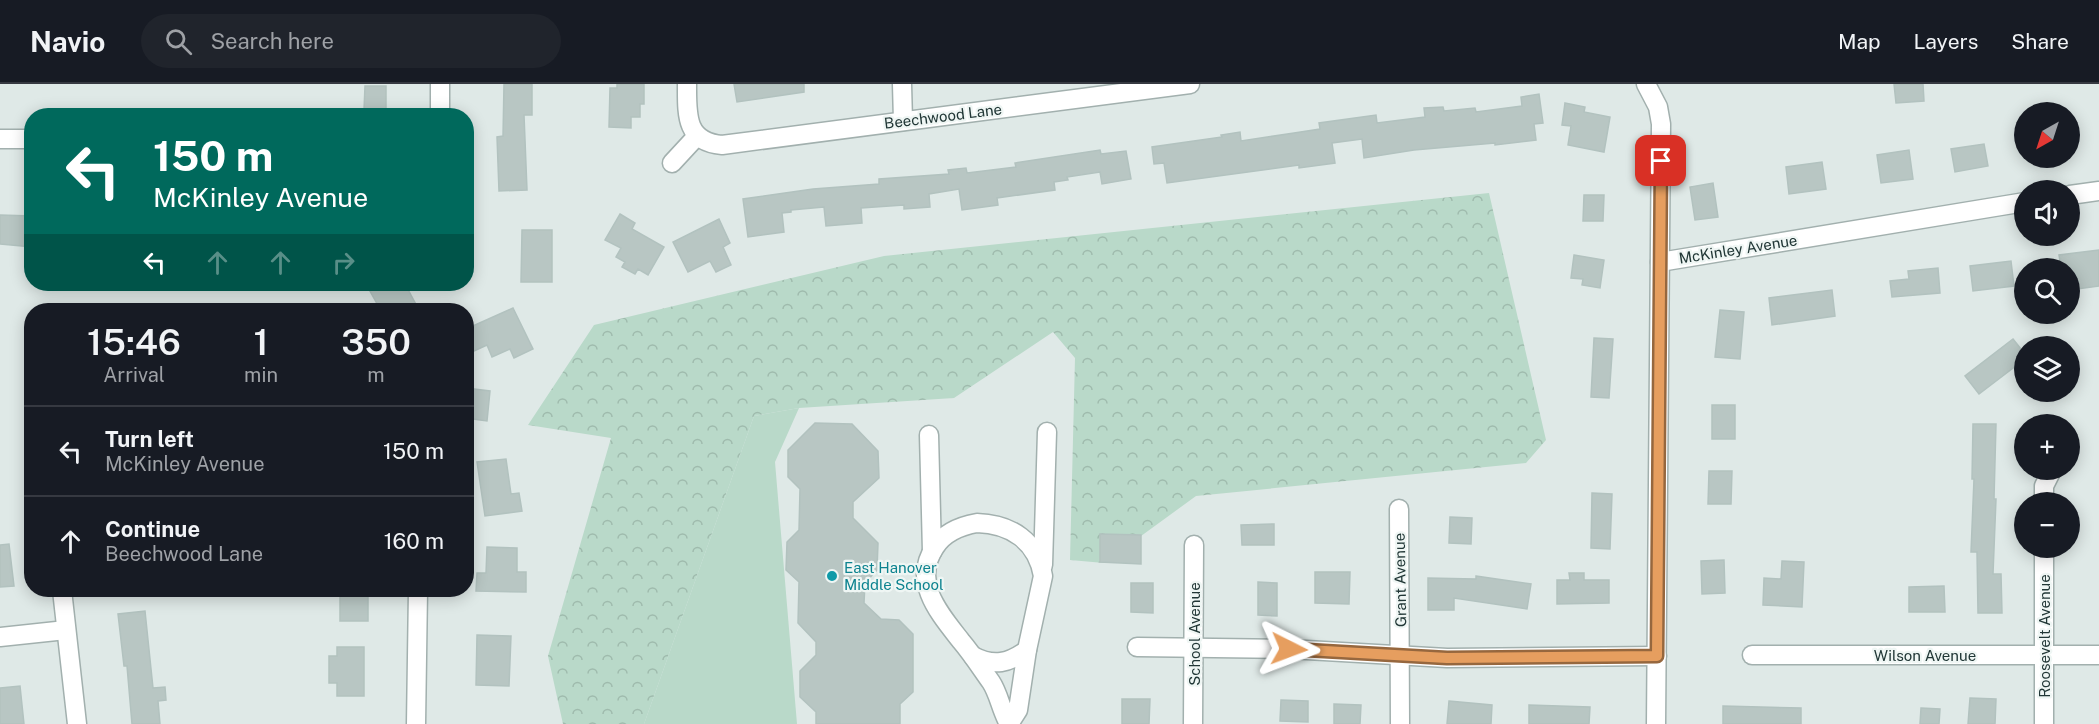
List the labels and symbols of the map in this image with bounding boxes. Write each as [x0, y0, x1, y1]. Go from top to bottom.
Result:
street label: Beechwood Lane [883, 100, 1003, 132]
north arrow [2014, 102, 2080, 168]
pin [1635, 135, 1686, 186]
street label: McKinley Avenue [1678, 231, 1798, 267]
street label: Grant Avenue [1391, 533, 1409, 627]
place label: East Hanover Middle School [844, 559, 943, 593]
marker: East Hanover Middle School [825, 569, 839, 583]
street label: Roosevelt Avenue [2036, 574, 2053, 698]
street label: School Avenue [1186, 582, 1203, 686]
position arrow [1257, 617, 1321, 681]
street label: Wilson Avenue [1874, 647, 1976, 664]

